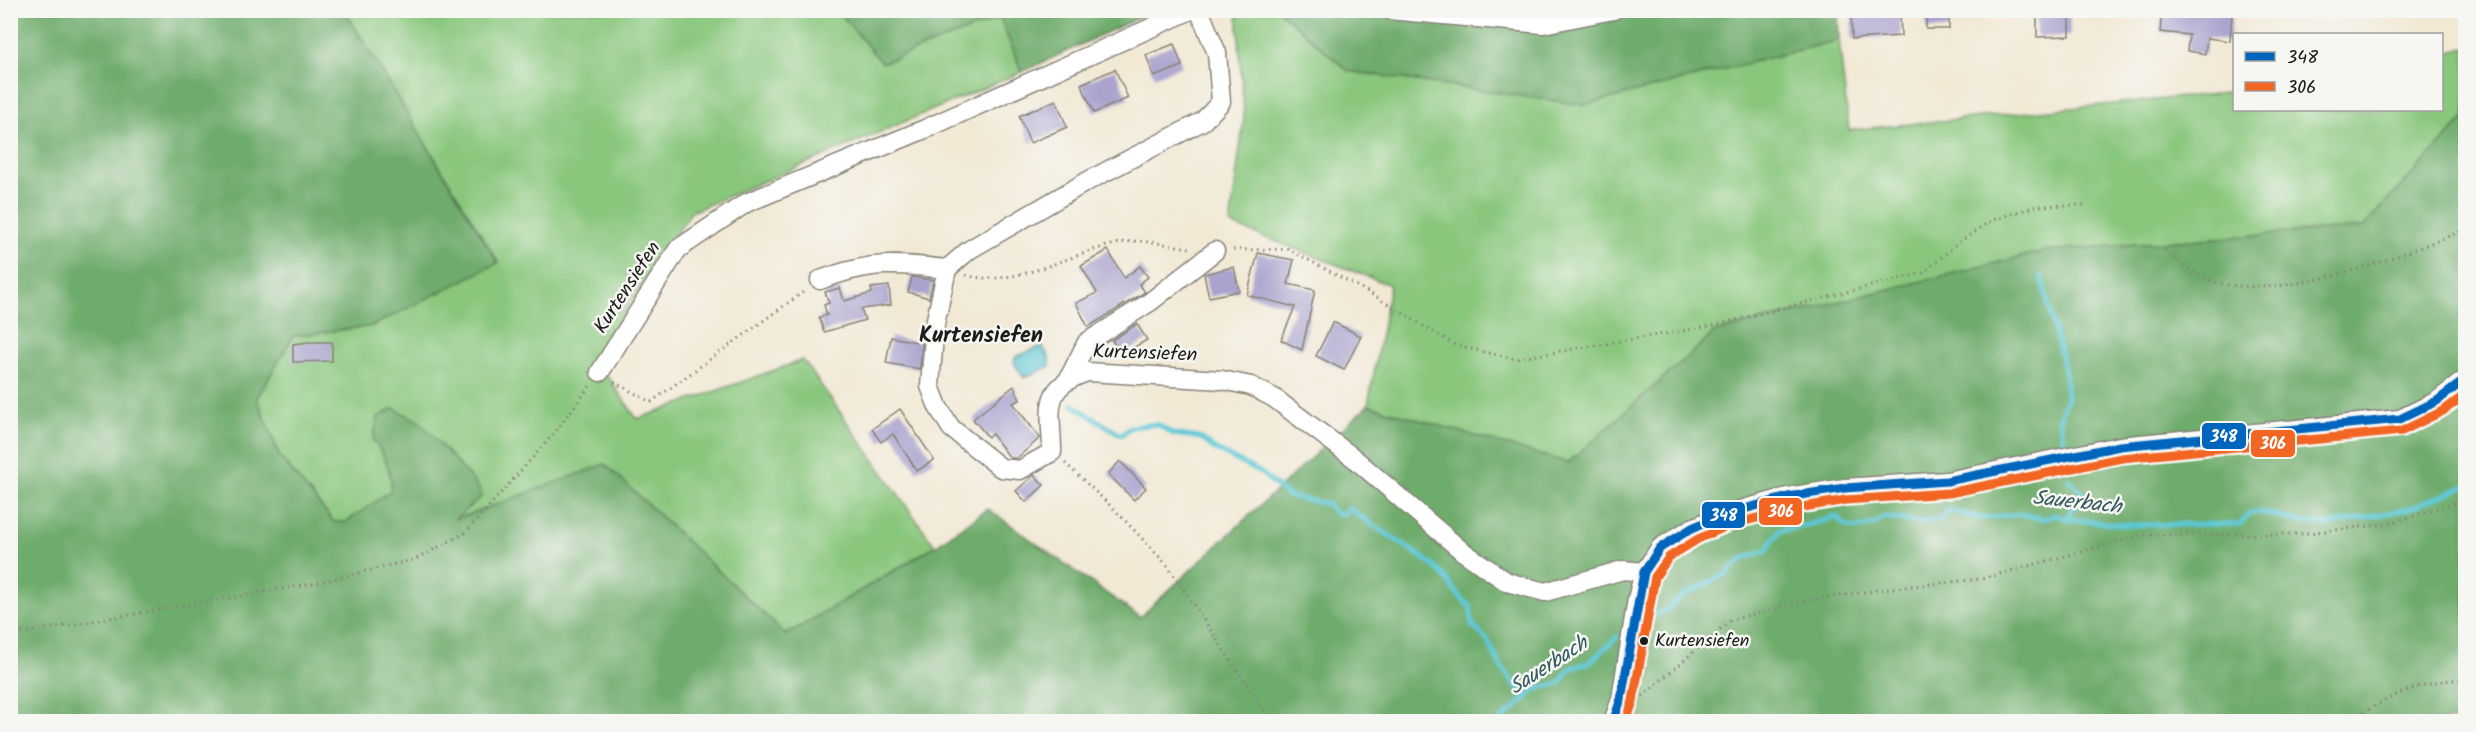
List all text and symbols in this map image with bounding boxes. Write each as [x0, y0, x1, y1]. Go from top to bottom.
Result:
legend [2233, 33, 2443, 111]
text: 348 [2287, 44, 2318, 73]
text: 306 [2287, 74, 2316, 103]
street label: Kurtensiefen [586, 235, 670, 341]
district label: Kurtensiefen [919, 319, 1043, 354]
street label: Kurtensiefen [1092, 336, 1198, 372]
line badge: 348 [2201, 422, 2247, 450]
text: 348 [2210, 425, 2238, 450]
line badge: 306 [2250, 429, 2296, 458]
text: 306 [2259, 432, 2286, 457]
water label: Sauerbach [2031, 482, 2125, 524]
line badge: 306 [1758, 497, 1803, 526]
text: 306 [1767, 500, 1794, 525]
line badge: 348 [1701, 501, 1746, 529]
text: 348 [1710, 504, 1738, 529]
water label: Sauerbach [1503, 627, 1597, 704]
place label: Kurtensiefen [1655, 627, 1749, 656]
marker: Kurtensiefen [1638, 635, 1650, 647]

